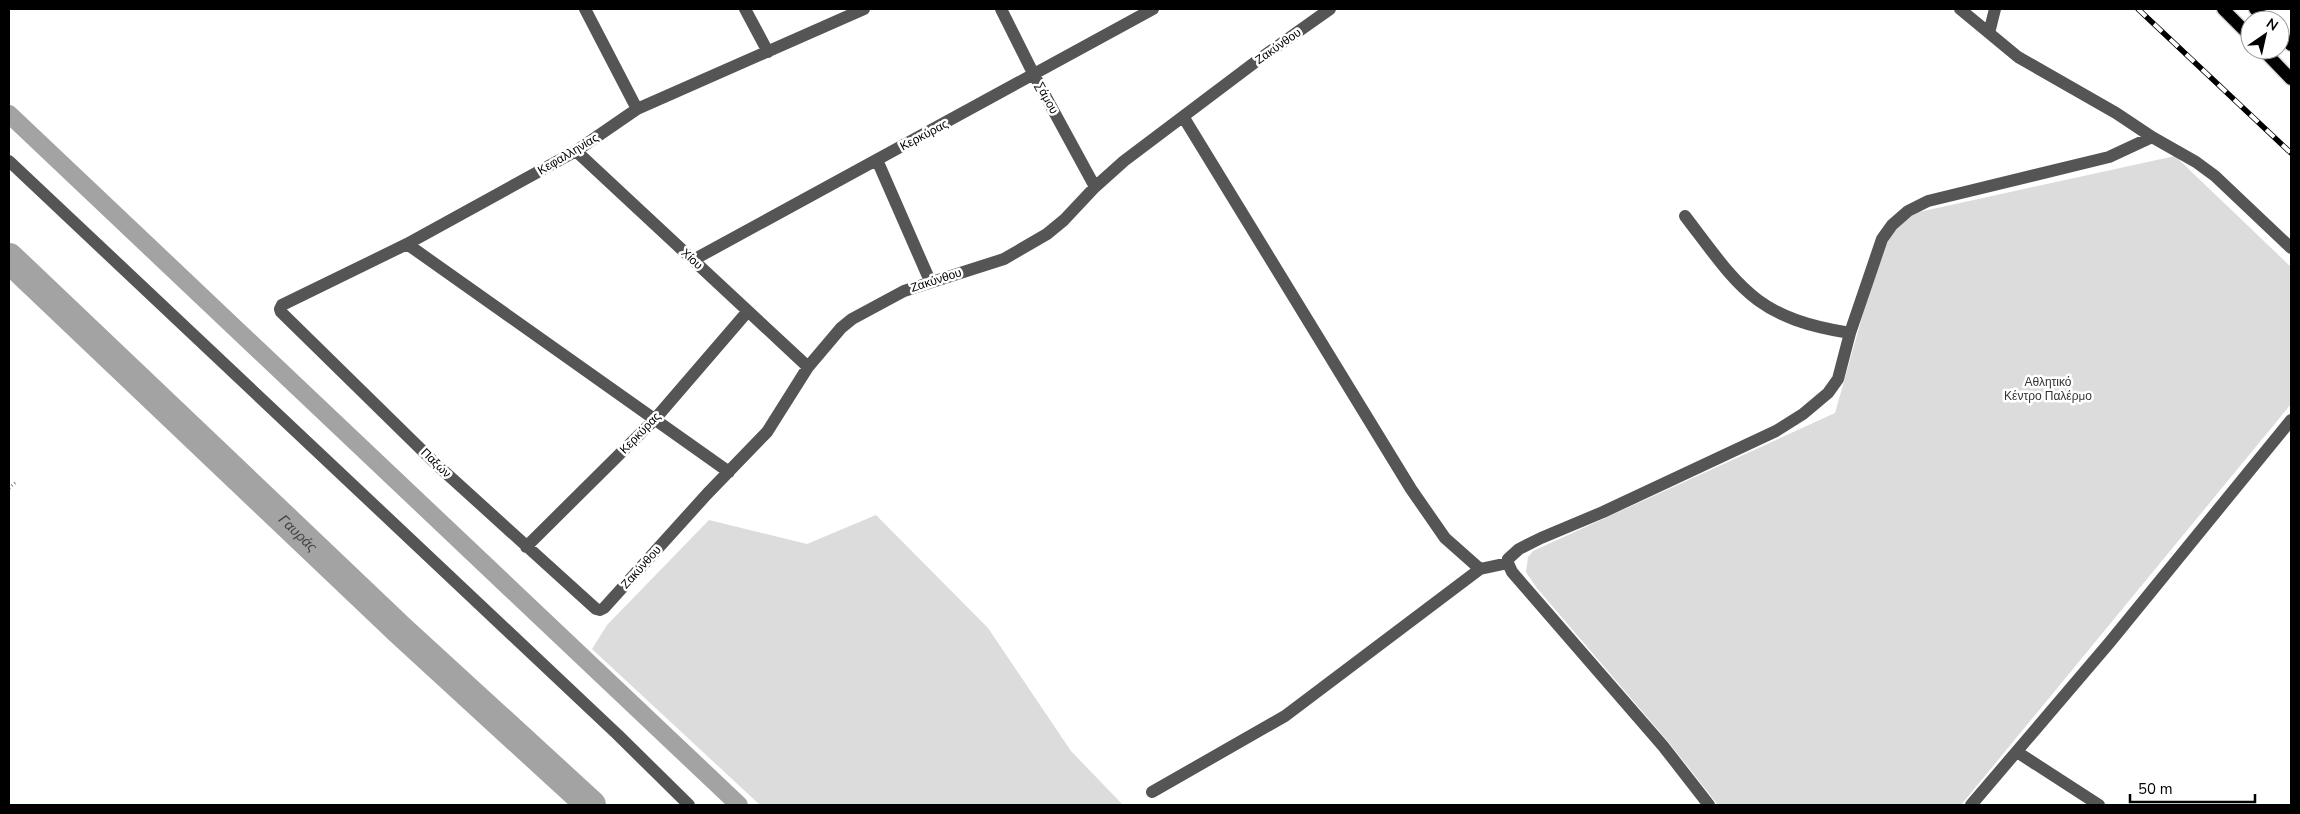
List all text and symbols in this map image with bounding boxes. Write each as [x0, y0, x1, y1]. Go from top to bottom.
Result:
north arrow [2240, 10, 2290, 60]
text: N [2262, 14, 2282, 35]
street label: Ζακύνθου [1252, 24, 1304, 68]
street label: Σάμου [1032, 79, 1062, 117]
street label: Κερκύρας [897, 116, 951, 154]
street label: Κεφαλληνίας [535, 129, 602, 178]
street label: Χίου [678, 245, 706, 273]
street label: Ζακύνθου [908, 264, 964, 296]
park label: Αθλητικό Κέντρο Παλέρμο [2004, 374, 2092, 404]
street label: Κερκύρας [616, 408, 664, 457]
street label: Παξών [417, 445, 455, 481]
water label: Γαυράς [274, 510, 321, 556]
street label: Ζακύνθου [617, 542, 665, 592]
scale bar [2130, 772, 2255, 804]
text: 50 m [2138, 779, 2173, 799]

